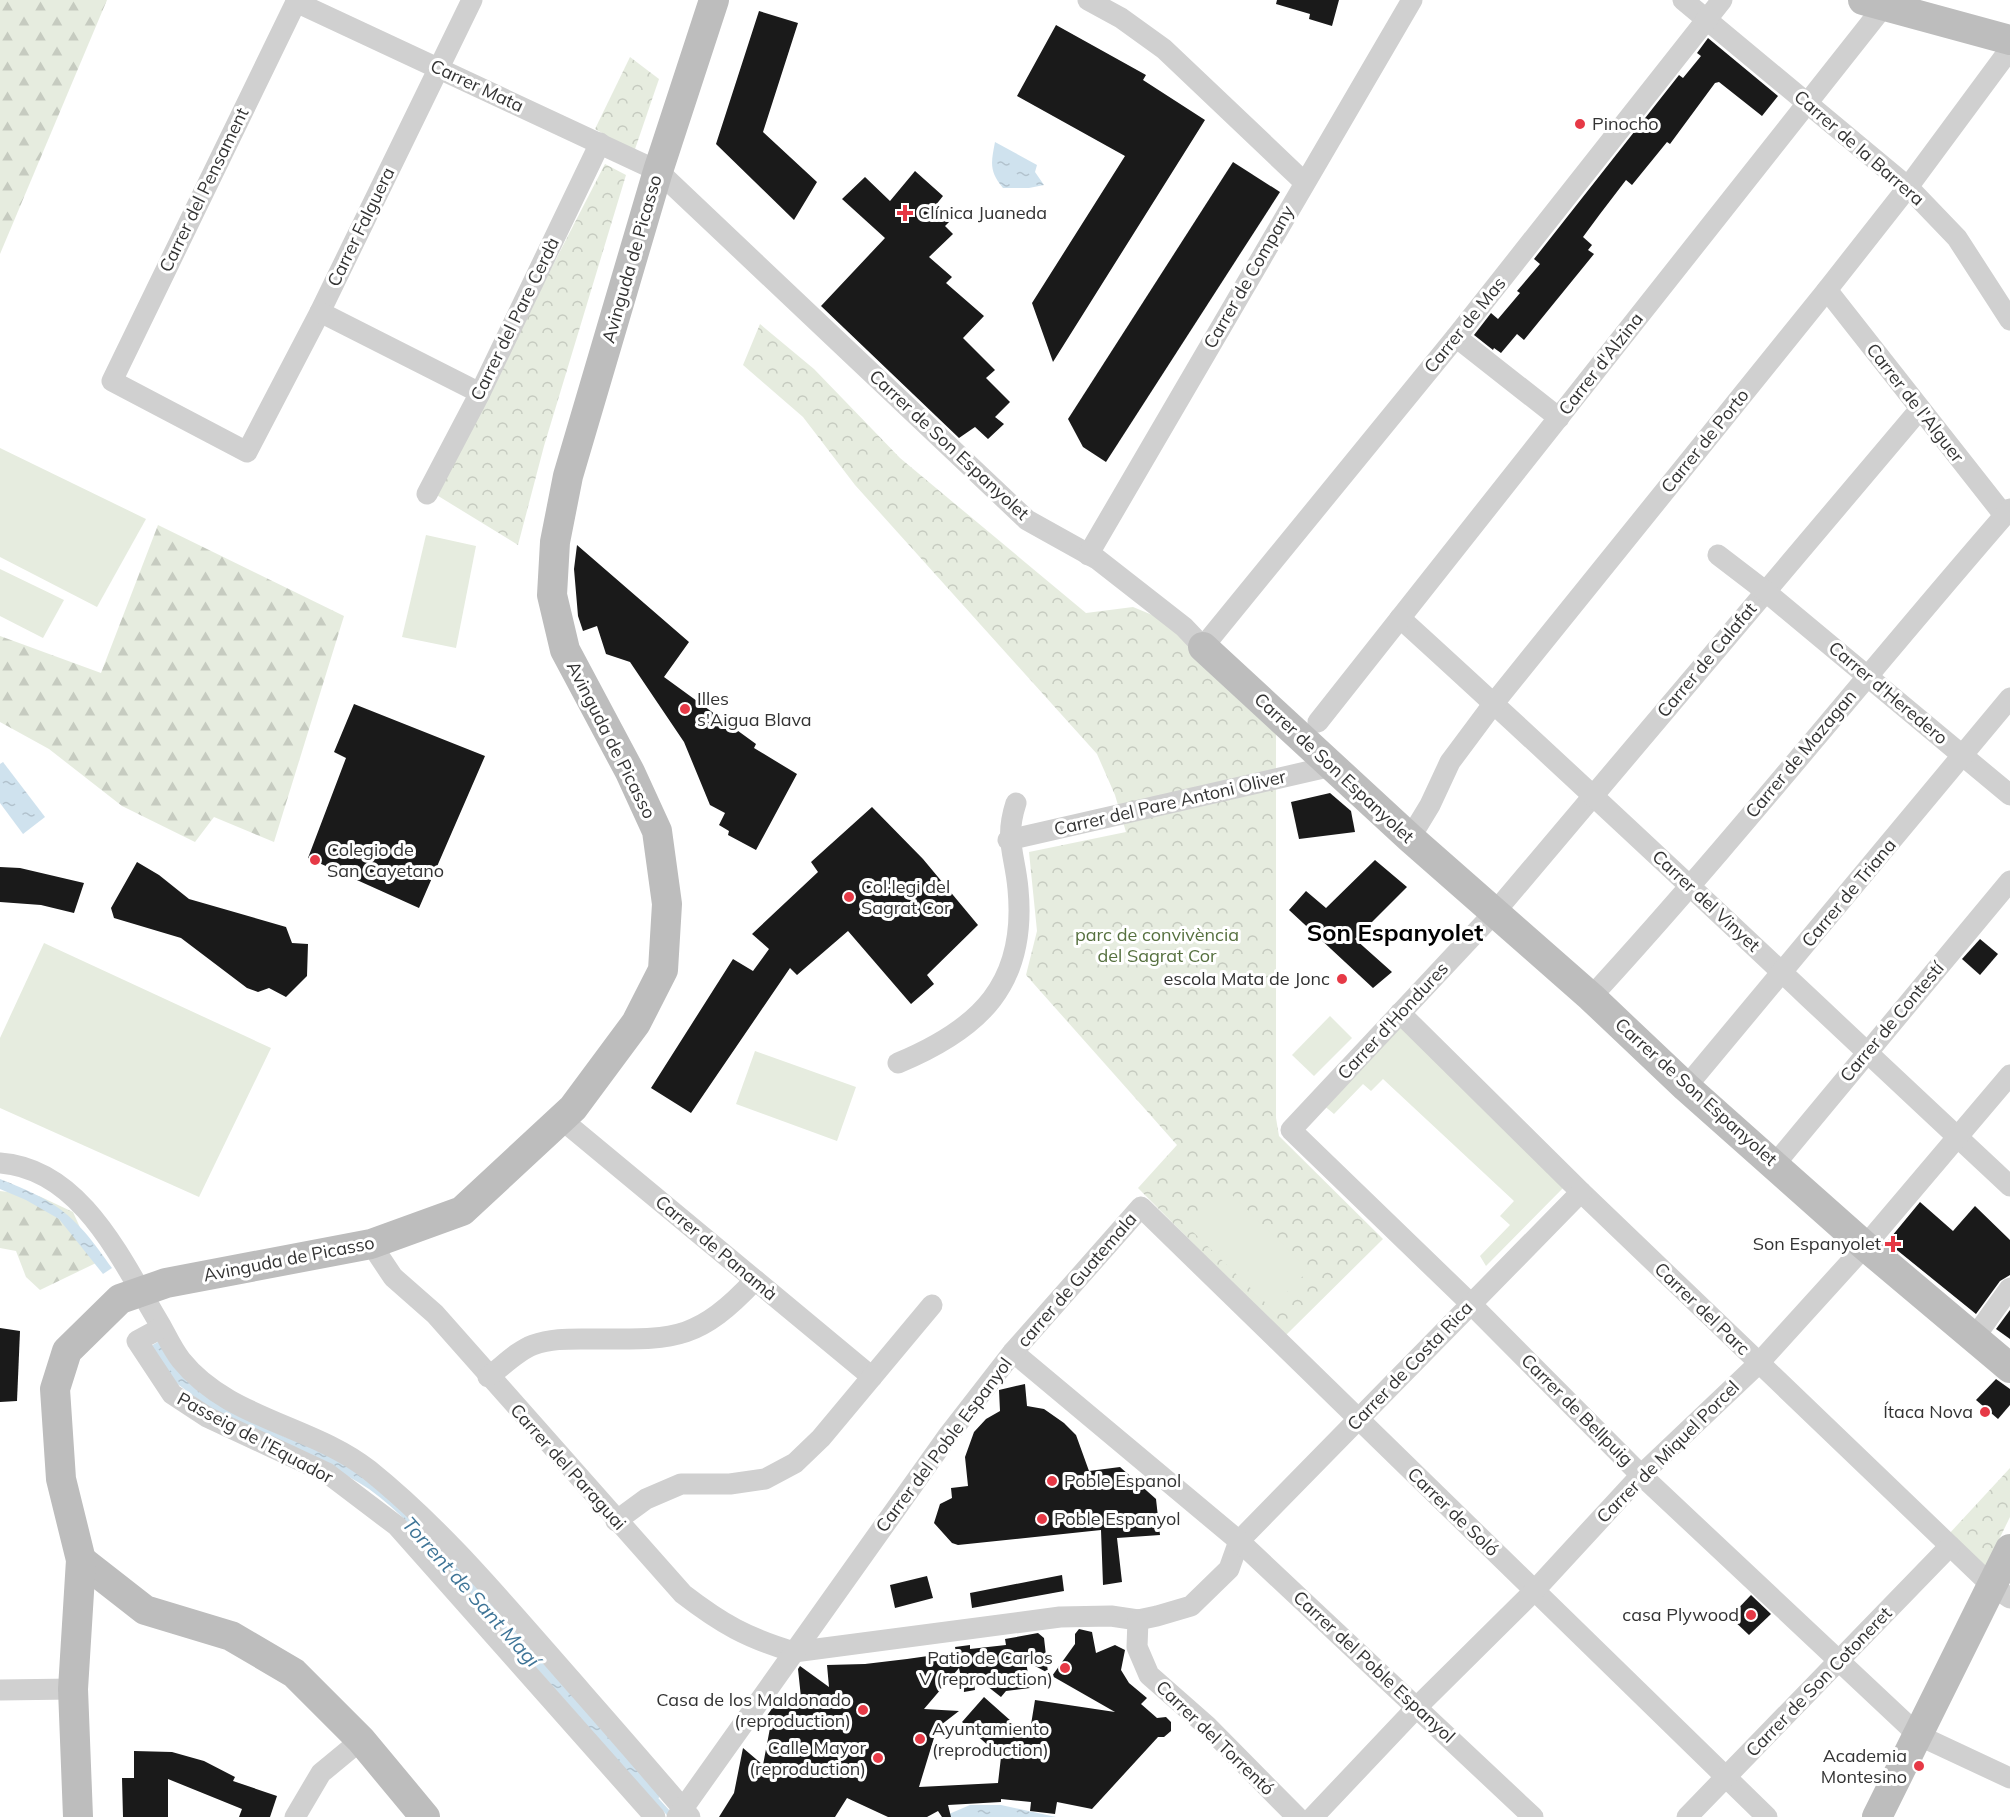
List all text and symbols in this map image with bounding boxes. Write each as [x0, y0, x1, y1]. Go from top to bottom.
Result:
street label: Carrer Mata [427, 54, 527, 117]
street label: Carrer de la Barrera [1790, 85, 1929, 210]
street label: Carrer del Pensament [154, 104, 253, 276]
place label: Pinocho [1592, 112, 1659, 135]
marker: Pinocho [1573, 117, 1587, 131]
street label: Carrer Falguera [322, 163, 399, 290]
street label: Avinguda de Picasso [597, 172, 667, 346]
place label: Clínica Juaneda [918, 201, 1047, 224]
street label: Carrer de Company [1198, 201, 1299, 352]
marker: Clínica Juaneda [896, 204, 914, 222]
street label: Carrer del Pare Cerdà [465, 233, 564, 404]
street label: Carrer de Mas [1419, 272, 1510, 377]
street label: Carrer d'Alzina [1553, 308, 1648, 420]
street label: Carrer de l'Alguer [1862, 338, 1970, 467]
street label: Carrer de Son Espanyolet [865, 365, 1034, 525]
street label: Carrer de Porto [1656, 384, 1754, 497]
street label: Carrer de Calafat [1652, 597, 1761, 722]
street label: Carrer d'Heredero [1824, 636, 1953, 749]
street label: Avinguda de Picasso [562, 657, 661, 822]
street label: Carrer de Mazagan [1740, 685, 1861, 823]
place label: Illes s'Aigua Blava [697, 687, 812, 731]
street label: Carrer de Son Espanyolet [1250, 688, 1419, 848]
marker: Illes s'Aigua Blava [678, 702, 692, 716]
street label: Carrer del Pare Antoni Oliver [1052, 765, 1289, 840]
street label: Carrer de Triana [1797, 834, 1901, 952]
place label: Colegio de San Cayetano [327, 838, 444, 882]
street label: Carrer del Vinyet [1648, 845, 1765, 957]
marker: Colegio de San Cayetano [308, 853, 322, 867]
place label: Col·legi del Sagrat Cor [861, 875, 951, 919]
marker: Col·legi del Sagrat Cor [842, 890, 856, 904]
district label: Son Espanyolet [1307, 917, 1483, 947]
park label: parc de convivència del Sagrat Cor [1075, 923, 1239, 967]
street label: Carrer de Contestí [1835, 956, 1950, 1087]
street label: Carrer d'Hondures [1332, 957, 1453, 1084]
place label: escola Mata de Jonc [1164, 967, 1330, 990]
marker: escola Mata de Jonc [1335, 972, 1349, 986]
street label: Carrer de Son Espanyolet [1610, 1013, 1782, 1171]
street label: Carrer de Panamà [651, 1190, 782, 1305]
street label: carrer de Guatemala [1012, 1208, 1141, 1352]
street label: Avinguda de Picasso [201, 1231, 376, 1286]
place label: Son Espanyolet [1753, 1232, 1881, 1255]
marker: Son Espanyolet [1886, 1237, 1900, 1251]
street label: Carrer del Parc [1650, 1257, 1755, 1360]
street label: Carrer de Costa Rica [1342, 1296, 1477, 1435]
street label: Carrer de Bellpuig [1517, 1349, 1638, 1470]
street label: Carrer del Poble Espanyol [870, 1353, 1017, 1537]
street label: Carrer de Miquel Porcel [1591, 1375, 1744, 1528]
street label: Passeig de l'Equador [173, 1387, 338, 1489]
street label: Carrer del Paraguai [506, 1399, 631, 1535]
place label: Ítaca Nova [1883, 1400, 1973, 1423]
marker: Ítaca Nova [1978, 1405, 1992, 1419]
street label: Carrer de Soló [1403, 1462, 1504, 1561]
place label: Poble Espanol [1064, 1469, 1181, 1492]
marker: Poble Espanol [1045, 1474, 1059, 1488]
place label: Poble Espanyol [1054, 1507, 1181, 1530]
water label: Torrent de Sant Magí [397, 1511, 548, 1674]
marker: Poble Espanyol [1035, 1512, 1049, 1526]
street label: Carrer del Poble Espanyol [1289, 1586, 1460, 1748]
street label: Carrer de Son Cotoneret [1741, 1602, 1896, 1762]
place label: casa Plywood [1622, 1603, 1739, 1626]
marker: casa Plywood [1744, 1608, 1758, 1622]
place label: Patio de Carlos V (reproduction) [919, 1646, 1053, 1690]
marker: Patio de Carlos V (reproduction) [1058, 1661, 1072, 1675]
street label: Carrer del Torrentó [1151, 1675, 1279, 1800]
place label: Casa de los Maldonado (reproduction) [656, 1688, 851, 1732]
marker: Casa de los Maldonado (reproduction) [856, 1703, 870, 1717]
place label: Ayuntamiento (reproduction) [932, 1717, 1049, 1761]
marker: Ayuntamiento (reproduction) [913, 1732, 927, 1746]
place label: Calle Mayor (reproduction) [749, 1736, 866, 1780]
place label: Academia Montesino [1821, 1744, 1907, 1788]
marker: Calle Mayor (reproduction) [871, 1751, 885, 1765]
marker: Academia Montesino [1912, 1759, 1926, 1773]

